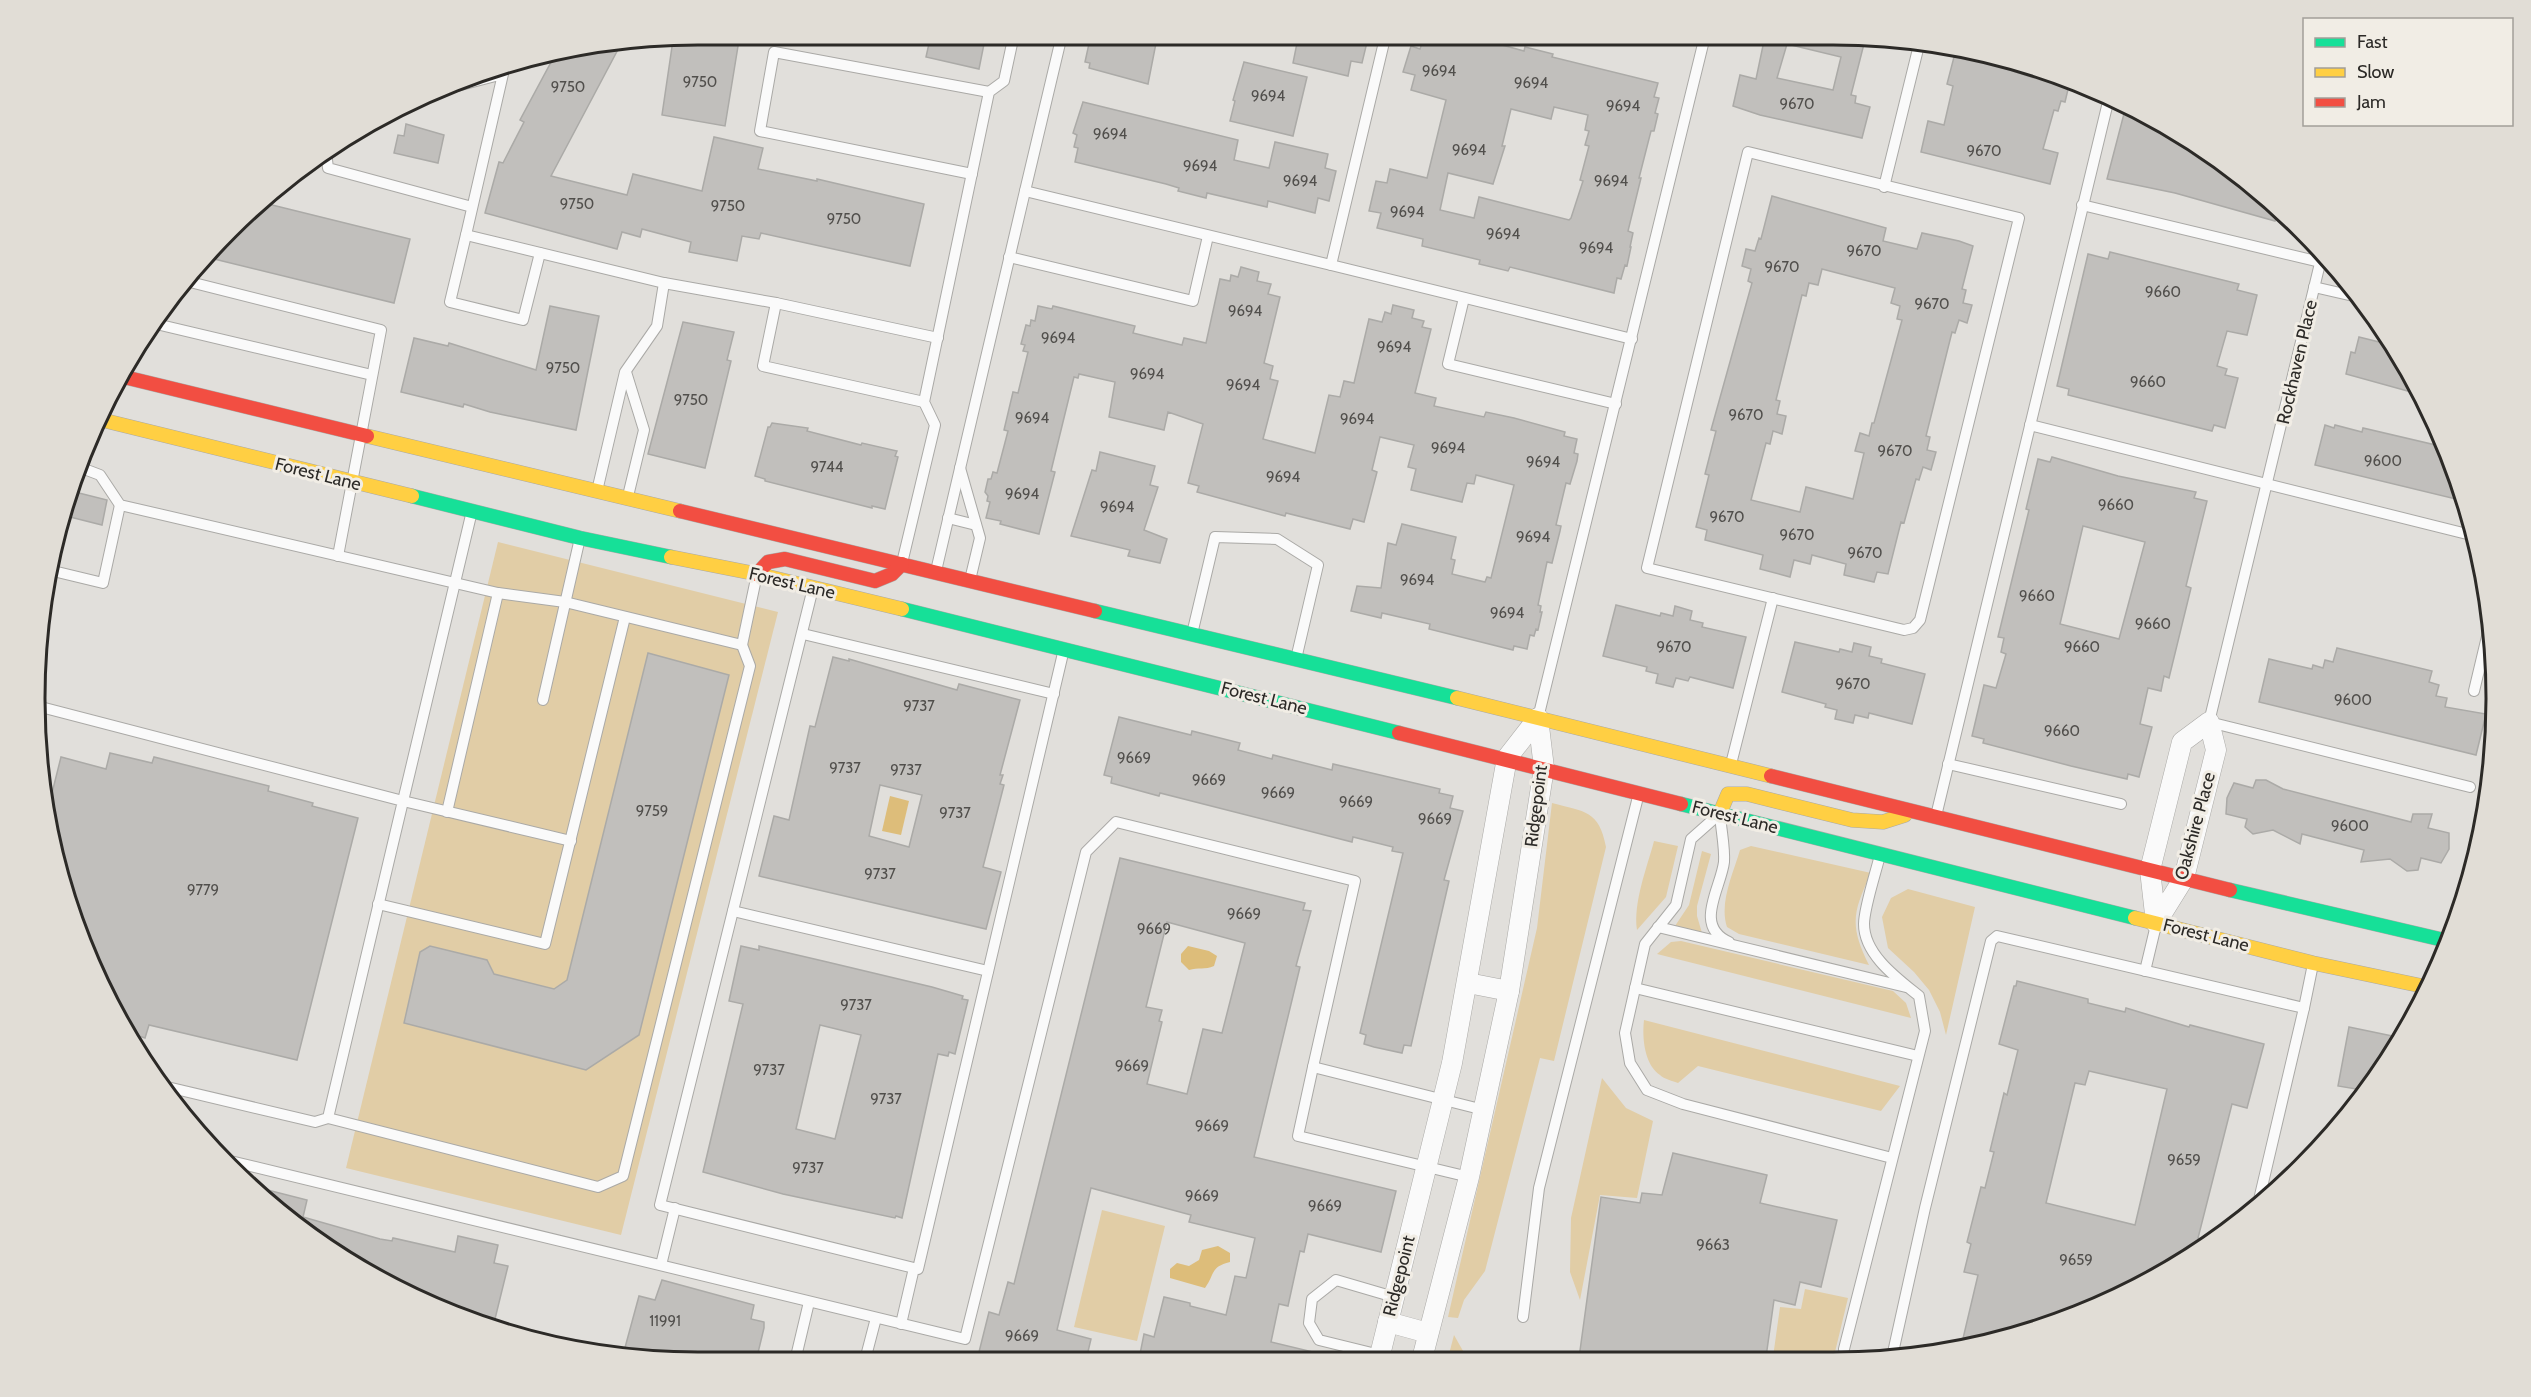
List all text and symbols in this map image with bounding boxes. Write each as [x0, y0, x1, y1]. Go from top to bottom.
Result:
legend [2303, 18, 2513, 126]
text: Fast [2357, 31, 2388, 53]
text: Slow [2357, 61, 2394, 83]
house number: 9694 [1422, 62, 1456, 80]
house number: 9750 [683, 73, 717, 91]
house number: 9694 [1514, 74, 1548, 92]
house number: 9750 [551, 78, 585, 96]
house number: 9694 [1251, 87, 1285, 105]
text: Jam [2356, 91, 2386, 113]
house number: 9670 [1780, 95, 1814, 113]
house number: 9694 [1606, 97, 1640, 115]
house number: 9694 [1093, 125, 1127, 143]
house number: 9694 [1452, 141, 1486, 159]
house number: 9670 [1967, 142, 2001, 160]
house number: 9694 [1183, 157, 1217, 175]
house number: 9694 [1283, 172, 1317, 190]
house number: 9694 [1594, 172, 1628, 190]
house number: 9750 [560, 195, 594, 213]
house number: 9750 [711, 197, 745, 215]
house number: 9694 [1390, 203, 1424, 221]
house number: 9750 [827, 210, 861, 228]
house number: 9694 [1486, 225, 1520, 243]
house number: 9694 [1579, 239, 1613, 257]
house number: 9670 [1847, 242, 1881, 260]
house number: 9670 [1765, 258, 1799, 276]
house number: 9660 [2145, 283, 2181, 301]
house number: 9670 [1915, 295, 1949, 313]
street label: Rockhaven Place [2272, 298, 2322, 426]
house number: 9694 [1228, 302, 1262, 320]
house number: 9694 [1041, 329, 1075, 347]
house number: 9694 [1377, 338, 1411, 356]
house number: 9750 [546, 359, 580, 377]
house number: 9694 [1130, 365, 1164, 383]
house number: 9660 [2130, 373, 2166, 391]
house number: 9694 [1226, 376, 1260, 394]
house number: 9750 [674, 391, 708, 409]
house number: 9670 [1729, 406, 1763, 424]
house number: 9694 [1015, 409, 1049, 427]
house number: 9694 [1340, 410, 1374, 428]
house number: 9694 [1431, 439, 1465, 457]
house number: 9670 [1878, 442, 1912, 460]
house number: 9600 [2364, 452, 2402, 470]
street label: Forest Lane [273, 453, 363, 495]
house number: 9694 [1526, 453, 1560, 471]
house number: 9744 [811, 458, 844, 476]
house number: 9694 [1266, 468, 1300, 486]
house number: 9694 [1005, 485, 1039, 503]
house number: 9660 [2098, 496, 2134, 514]
house number: 9694 [1100, 498, 1134, 516]
house number: 9670 [1710, 508, 1744, 526]
house number: 9670 [1780, 526, 1814, 544]
house number: 9694 [1516, 528, 1550, 546]
house number: 9670 [1848, 544, 1882, 562]
street label: Forest Lane [747, 562, 837, 604]
house number: 9694 [1400, 571, 1434, 589]
house number: 9660 [2019, 587, 2055, 605]
house number: 9694 [1490, 604, 1524, 622]
house number: 9660 [2135, 615, 2171, 633]
house number: 9670 [1657, 638, 1691, 656]
house number: 9660 [2064, 638, 2100, 656]
house number: 9670 [1836, 675, 1870, 693]
street label: Forest Lane [1219, 677, 1309, 719]
house number: 9600 [2334, 691, 2372, 709]
house number: 9737 [903, 697, 935, 715]
house number: 9660 [2044, 722, 2080, 740]
house number: 9669 [1117, 749, 1151, 767]
house number: 9737 [829, 759, 861, 777]
house number: 9737 [890, 761, 922, 779]
street label: Ridgepoint [1520, 764, 1552, 848]
street label: Oakshire Place [2170, 770, 2220, 882]
house number: 9669 [1192, 771, 1226, 789]
house number: 9669 [1261, 784, 1295, 802]
house number: 9669 [1339, 793, 1373, 811]
street label: Forest Lane [1690, 796, 1780, 838]
house number: 9759 [636, 802, 668, 820]
house number: 9737 [939, 804, 971, 822]
house number: 9669 [1418, 810, 1452, 828]
house number: 9600 [2331, 817, 2369, 835]
house number: 9737 [864, 865, 896, 883]
house number: 9779 [187, 881, 219, 899]
house number: 9669 [1227, 905, 1261, 923]
street label: Forest Lane [2161, 914, 2251, 956]
house number: 9669 [1137, 920, 1171, 938]
house number: 9737 [840, 996, 872, 1014]
house number: 9669 [1115, 1057, 1149, 1075]
house number: 9737 [753, 1061, 785, 1079]
house number: 9737 [870, 1090, 902, 1108]
house number: 9669 [1195, 1117, 1229, 1135]
house number: 9659 [2167, 1151, 2201, 1169]
house number: 9737 [792, 1159, 824, 1177]
house number: 9669 [1185, 1187, 1219, 1205]
house number: 9669 [1308, 1197, 1342, 1215]
street label: Ridgepoint [1378, 1233, 1420, 1319]
house number: 9663 [1696, 1236, 1730, 1254]
house number: 9659 [2059, 1251, 2093, 1269]
house number: 11991 [649, 1312, 681, 1330]
house number: 9669 [1005, 1327, 1039, 1345]

